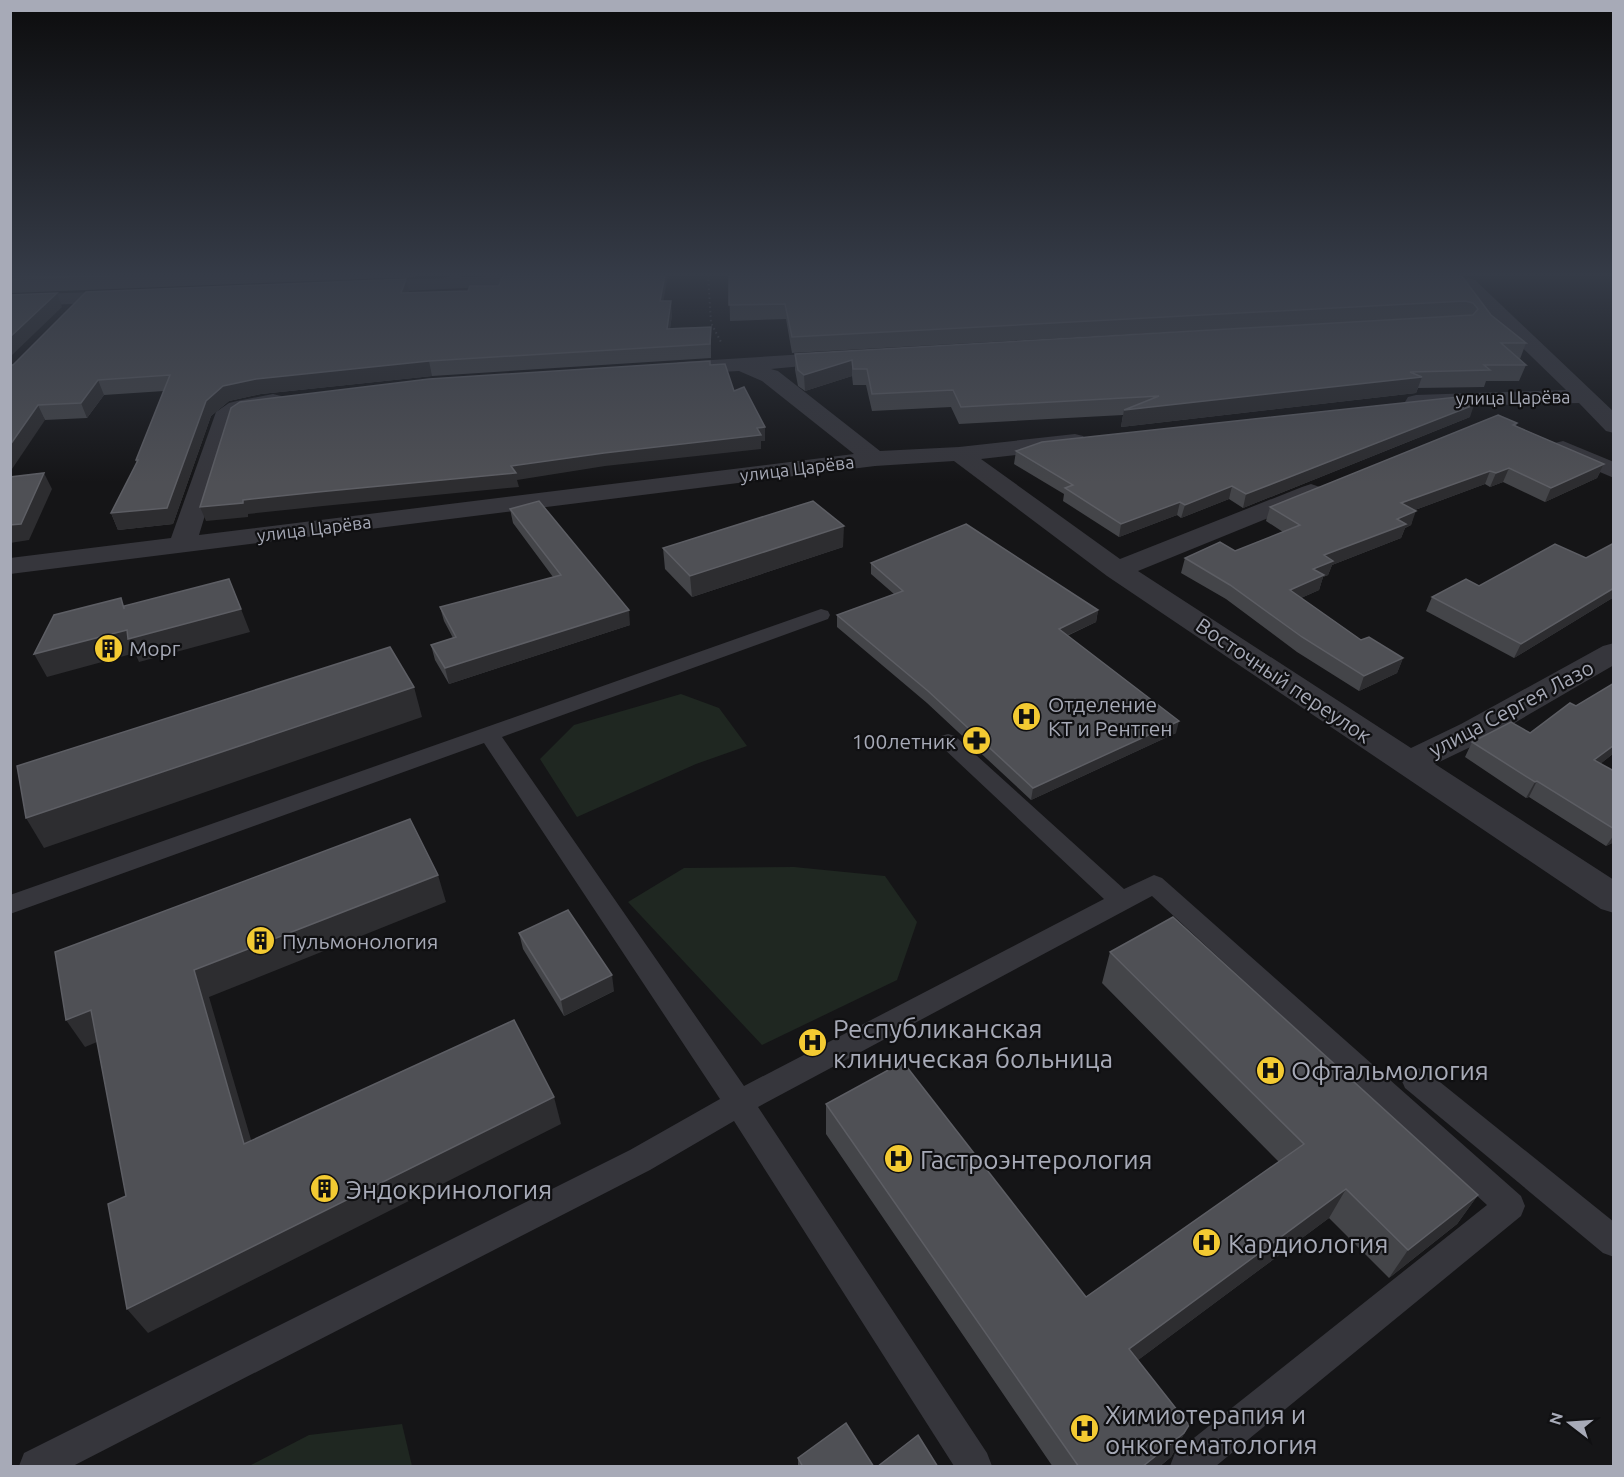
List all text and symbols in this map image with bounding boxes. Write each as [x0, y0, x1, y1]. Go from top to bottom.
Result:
street label: улица Царёва [1455, 386, 1571, 408]
street label: улица Царёва [739, 451, 855, 485]
street label: улица Царёва [256, 511, 372, 545]
street label: Восточный переулок [1192, 612, 1376, 748]
building icon: Морг [92, 632, 124, 664]
place label: Морг [129, 636, 181, 660]
street label: улица Сергея Лазо [1425, 654, 1597, 762]
place label: Отделение КТ и Рентген [1048, 692, 1173, 740]
hospital icon: Отделение КТ и Рентген [1011, 700, 1043, 732]
pharmacy icon: 100летник [961, 725, 993, 757]
place label: 100летник [852, 729, 956, 753]
building icon: Пульмонология [245, 925, 277, 957]
place label: Пульмонология [282, 929, 438, 953]
place label: Республиканская клиническая больница [833, 1014, 1113, 1073]
hospital icon: Республиканская клиническая больница [796, 1027, 828, 1059]
hospital icon: Офтальмология [1254, 1054, 1286, 1086]
place label: Офтальмология [1291, 1056, 1489, 1085]
hospital icon: Гастроэнтерология [883, 1143, 915, 1175]
place label: Гастроэнтерология [920, 1145, 1153, 1174]
building icon: Эндокринология [309, 1173, 341, 1205]
place label: Эндокринология [346, 1175, 552, 1204]
hospital icon: Кардиология [1191, 1227, 1223, 1259]
place label: Кардиология [1228, 1229, 1389, 1258]
north arrow [1540, 1393, 1600, 1453]
place label: Химиотерапия и онкогематология [1105, 1400, 1318, 1459]
text: N [1545, 1410, 1566, 1427]
hospital icon: Химиотерапия и онкогематология [1068, 1413, 1100, 1445]

